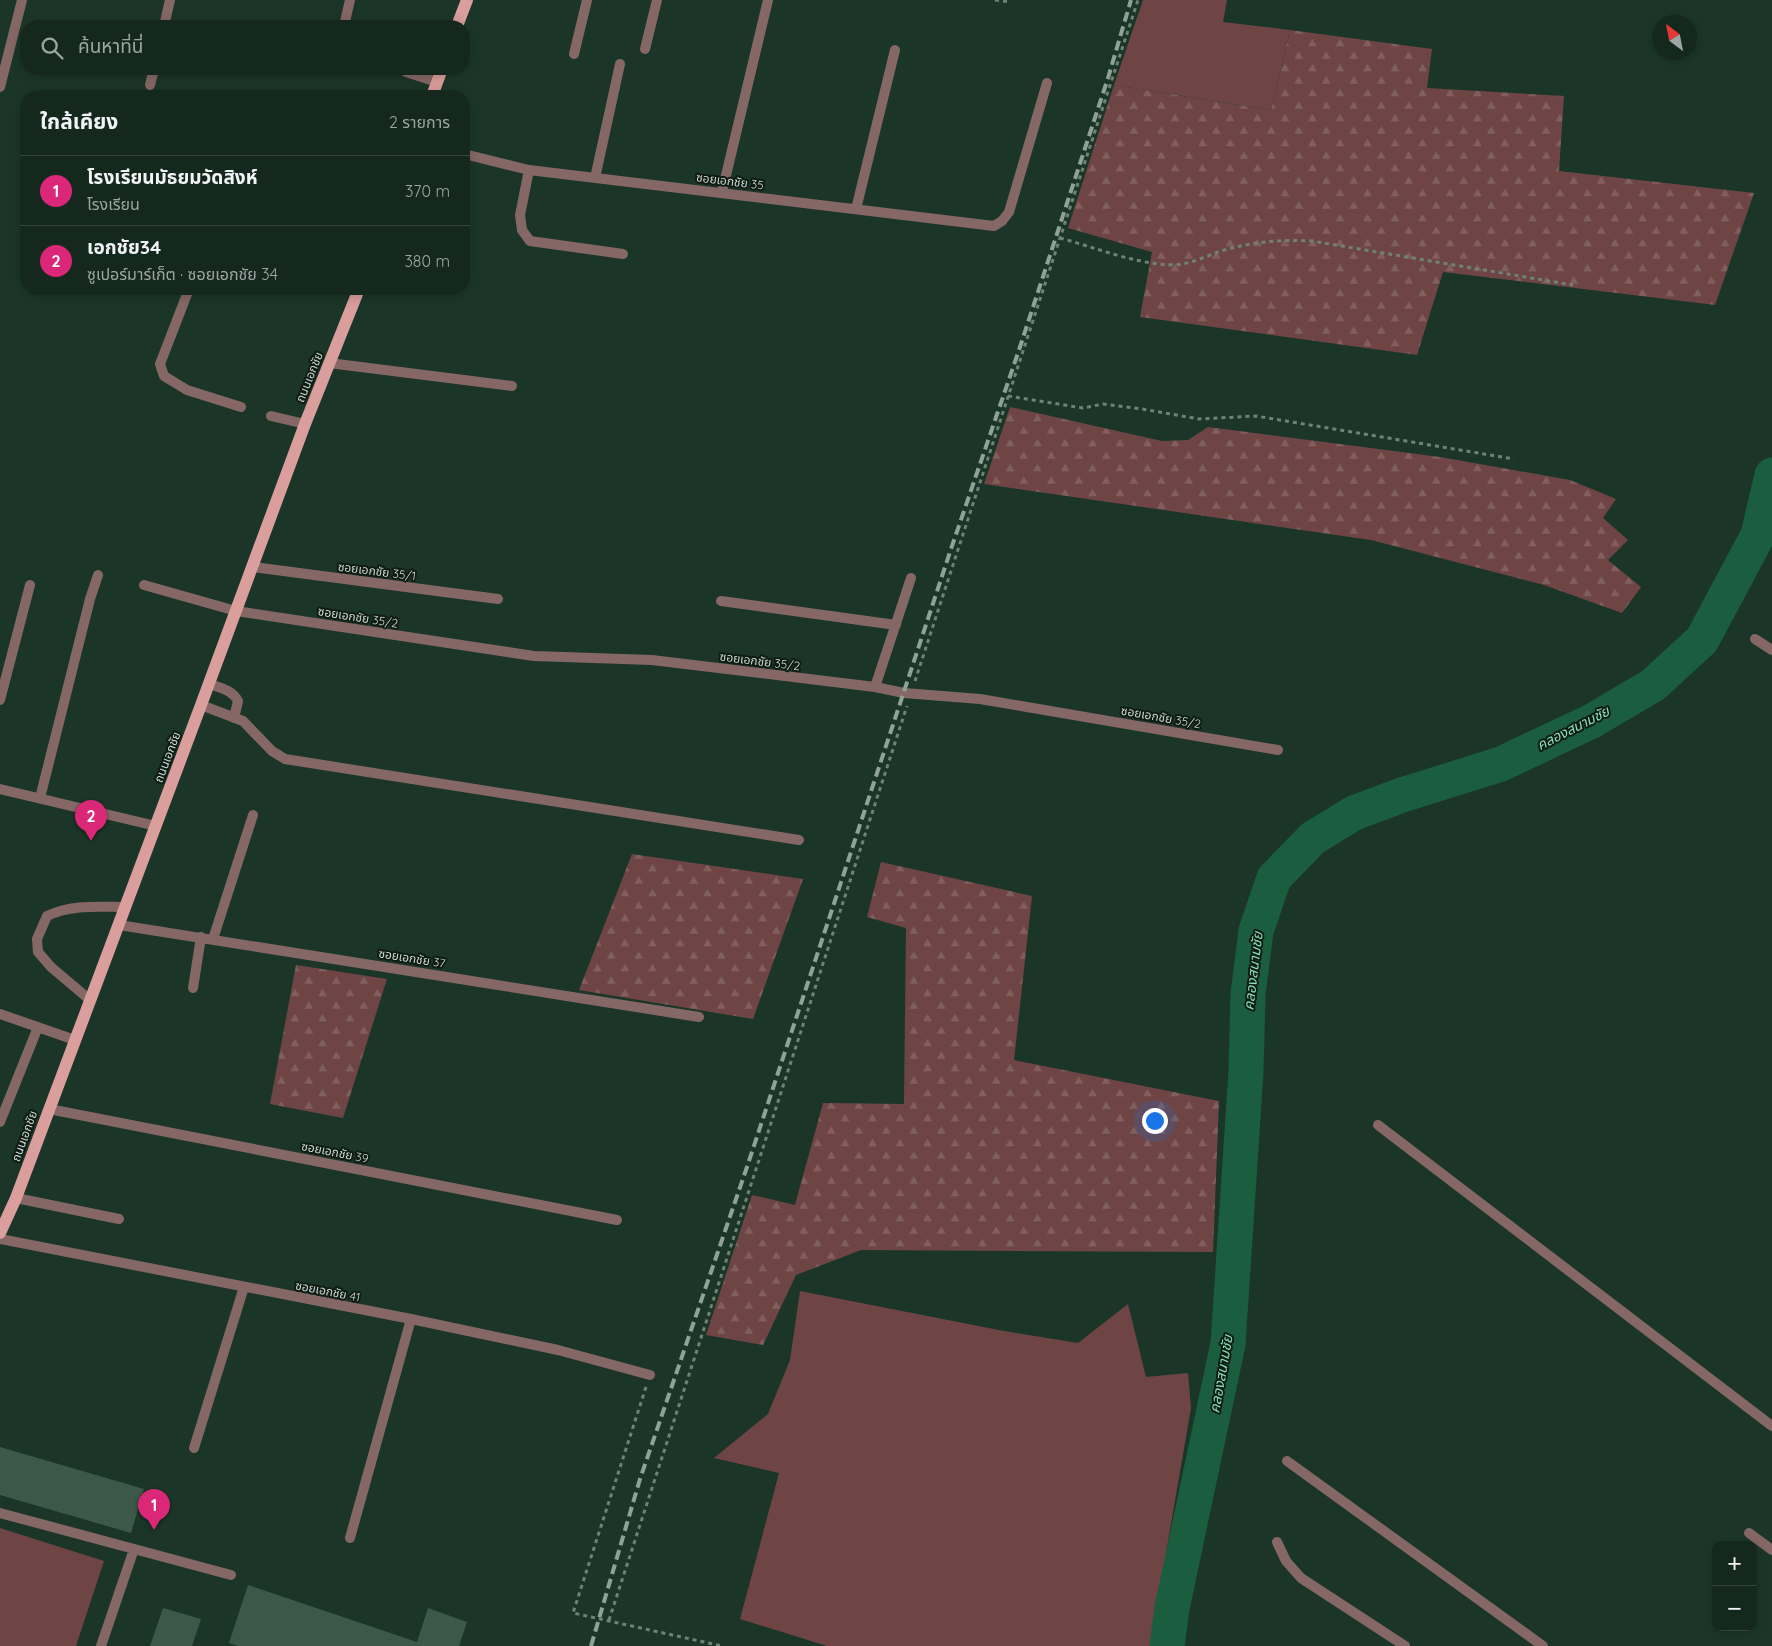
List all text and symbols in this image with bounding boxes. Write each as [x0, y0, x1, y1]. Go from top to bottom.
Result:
north arrow [1652, 15, 1697, 60]
search box [20, 20, 470, 75]
icon: search [38, 34, 66, 62]
text: ค้นหาที่นี่ [78, 34, 143, 58]
text: ใกล้เคียง [40, 108, 118, 134]
text: 2 รายการ [389, 112, 450, 132]
text: โรงเรียนมัธยมวัดสิงห์ [87, 165, 258, 189]
street label: ซอยเอกชัย 35 [695, 169, 765, 193]
text: 1 [53, 181, 59, 201]
text: 370 m [405, 181, 450, 201]
text: โรงเรียน [87, 194, 140, 214]
text: เอกชัย34 [87, 235, 161, 259]
text: 2 [51, 251, 61, 271]
text: 380 m [404, 251, 450, 271]
text: ซูเปอร์มาร์เก็ต · ซอยเอกชัย 34 [87, 264, 278, 284]
street label: ถนนเอกชัย [292, 350, 326, 404]
street label: ซอยเอกชัย 35/1 [337, 559, 417, 583]
street label: ซอยเอกชัย 35/2 [317, 603, 399, 631]
street label: ซอยเอกชัย 35/2 [719, 649, 801, 673]
water label: คลองสนามชัย [1534, 701, 1614, 754]
street label: ซอยเอกชัย 35/2 [1120, 703, 1202, 731]
street label: ถนนเอกชัย [150, 729, 184, 785]
pin: 2 [75, 800, 107, 841]
water label: คลองสนามชัย [1239, 929, 1267, 1011]
street label: ซอยเอกชัย 37 [377, 945, 447, 971]
street label: ถนนเอกชัย [8, 1108, 40, 1164]
your location [1142, 1108, 1168, 1134]
street label: ซอยเอกชัย 39 [300, 1138, 370, 1166]
street label: ซอยเอกชัย 41 [294, 1277, 362, 1305]
water label: คลองสนามชัย [1205, 1332, 1237, 1414]
pin: 1 [138, 1489, 170, 1530]
map controls [1712, 1541, 1757, 1631]
button: + [1712, 1541, 1757, 1586]
button: − [1712, 1586, 1757, 1631]

